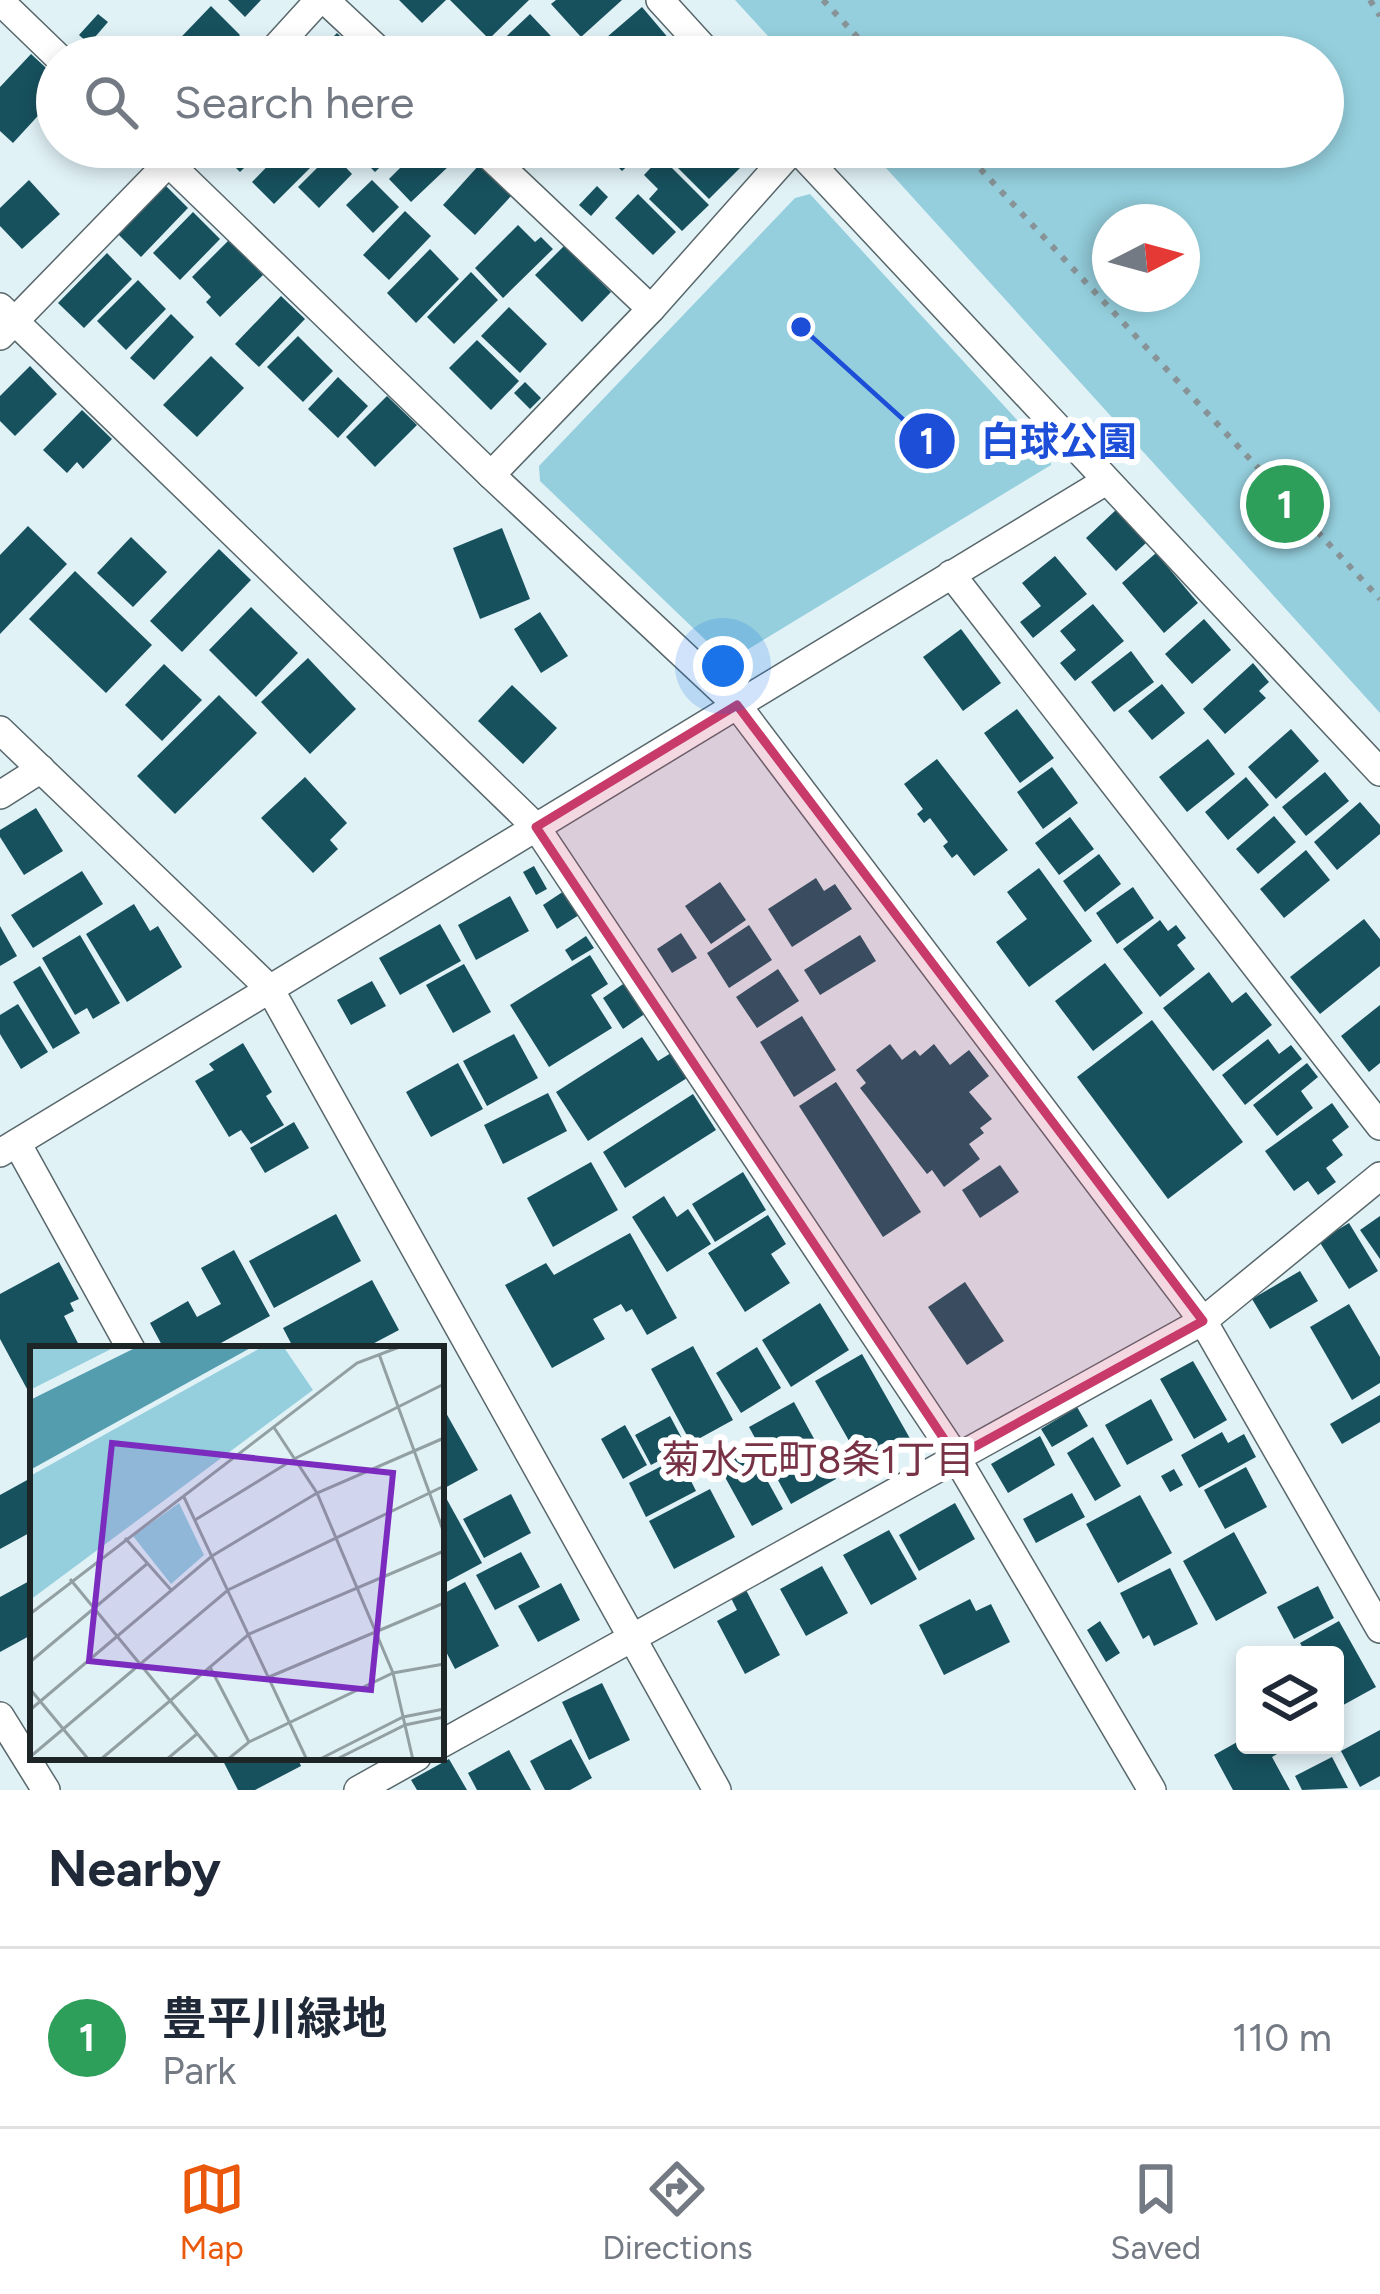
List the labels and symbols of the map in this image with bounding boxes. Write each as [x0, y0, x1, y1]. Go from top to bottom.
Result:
north arrow [1092, 204, 1200, 312]
callout: 白球公園 [897, 404, 1161, 479]
text: 白球公園 [981, 418, 1137, 465]
text: 1 [919, 420, 935, 463]
pin: 1 [1246, 459, 1324, 549]
your location [693, 636, 753, 696]
inset map [30, 1346, 444, 1760]
district label: 菊水元町8条1丁目 [661, 1436, 975, 1483]

